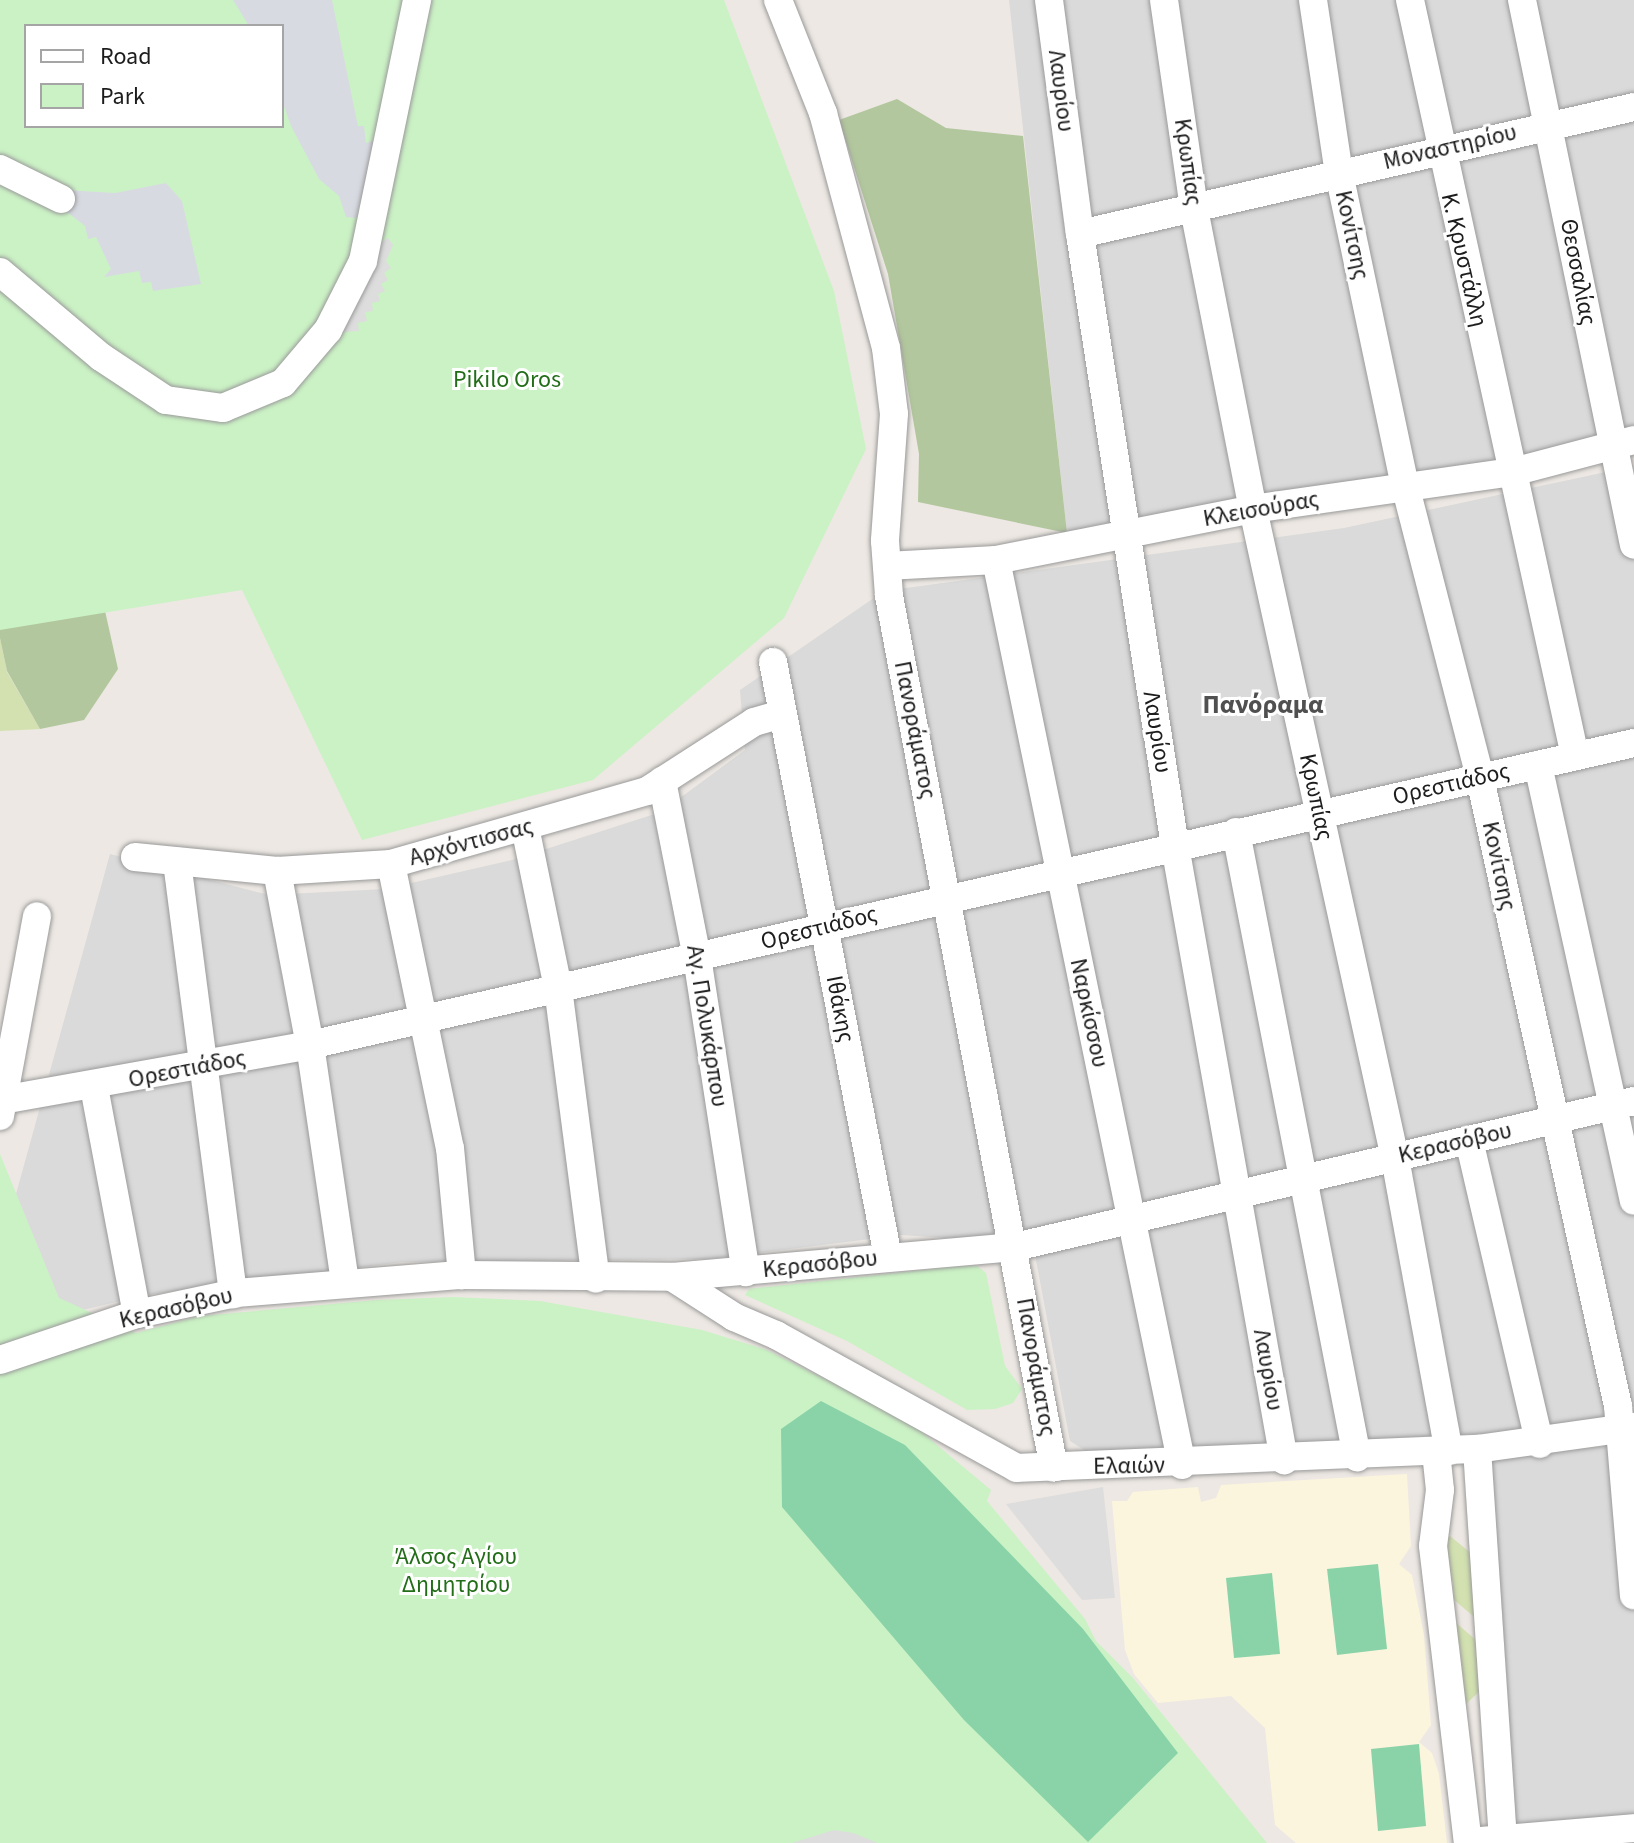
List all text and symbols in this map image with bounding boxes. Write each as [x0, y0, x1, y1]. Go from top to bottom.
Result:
legend [24, 24, 284, 128]
text: Road [100, 39, 152, 74]
street label: Λαυρίου [1042, 48, 1080, 134]
text: Park [100, 79, 145, 114]
street label: Κρωπίας [1168, 117, 1208, 207]
street label: Μοναστηρίου [1380, 118, 1520, 176]
street label: Κονίτσης [1329, 188, 1375, 282]
street label: Κ. Κρυστάλλη [1435, 190, 1493, 330]
street label: Θεσσαλίας [1554, 216, 1602, 328]
park label: Pikilo Oros [453, 366, 561, 394]
street label: Κλεισούρας [1201, 485, 1321, 533]
street label: Πανοράματος [888, 659, 942, 801]
street label: Λαυρίου [1136, 689, 1178, 775]
district label: Πανόραμα [1202, 689, 1324, 721]
street label: Κρωπίας [1293, 751, 1339, 843]
street label: Ορεστιάδος [1390, 757, 1512, 811]
street label: Αρχόντισσας [406, 812, 536, 872]
street label: Κονίτσης [1476, 819, 1522, 913]
street label: Ορεστιάδος [758, 900, 880, 956]
street label: Αγ. Πολυκάρπου [680, 943, 734, 1109]
street label: Ναρκίσσου [1063, 956, 1115, 1070]
street label: Ιθάκης [819, 973, 861, 1045]
street label: Ορεστιάδος [126, 1044, 248, 1094]
street label: Κερασόβου [1395, 1116, 1515, 1170]
street label: Κερασόβου [761, 1244, 879, 1284]
street label: Κερασόβου [116, 1281, 236, 1335]
street label: Πανοράματος [1010, 1296, 1062, 1438]
street label: Λαυρίου [1247, 1327, 1289, 1413]
street label: Ελαιών [1093, 1451, 1165, 1481]
park label: Άλσος Αγίου Δημητρίου [395, 1543, 517, 1599]

